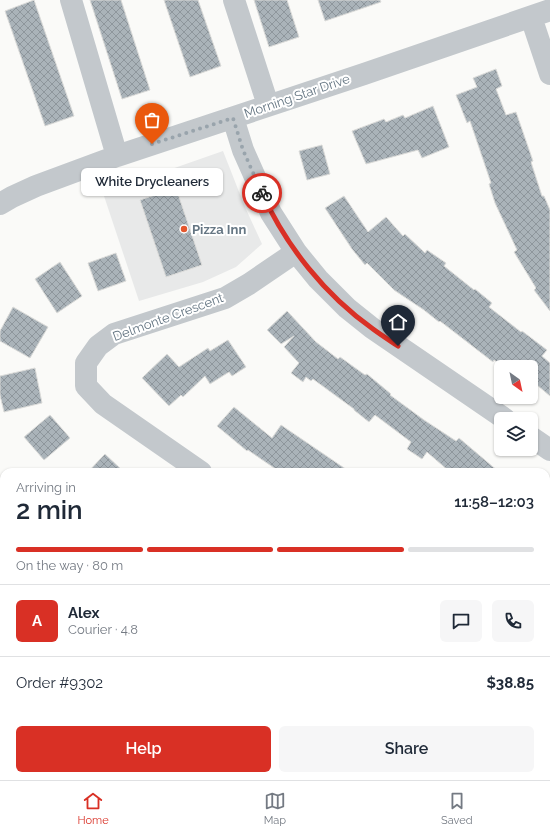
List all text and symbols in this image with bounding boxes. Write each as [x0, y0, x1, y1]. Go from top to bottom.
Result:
street label: Morning Star Drive [242, 71, 352, 121]
pin [135, 103, 169, 144]
icon: bag [141, 109, 163, 131]
callout: White Drycleaners [81, 168, 223, 196]
courier [242, 173, 282, 213]
text: White Drycleaners [95, 174, 209, 189]
icon: bike [251, 182, 273, 204]
place label: Pizza Inn [192, 222, 246, 237]
marker: Pizza Inn [179, 224, 189, 234]
street label: Delmonte Crescent [111, 290, 226, 344]
pin [381, 305, 415, 346]
icon: home [387, 311, 409, 333]
north arrow [494, 360, 538, 404]
map controls [494, 360, 538, 456]
button: layers [494, 412, 538, 456]
text: Arriving in [16, 480, 76, 495]
text: 11:58–12:03 [454, 493, 534, 511]
text: 2 min [16, 495, 83, 525]
text: On the way · 80 m [16, 558, 123, 573]
button: chat [440, 600, 482, 642]
button: phone [492, 600, 534, 642]
text: Alex [68, 604, 99, 622]
text: A [32, 612, 42, 630]
text: Courier · 4.8 [68, 622, 138, 637]
text: Order #9302 [16, 674, 103, 692]
text: $38.85 [486, 674, 534, 692]
button: Help [16, 726, 271, 772]
button: Share [279, 726, 534, 772]
tab: Home [78, 790, 109, 827]
tab: Map [264, 790, 286, 827]
tab: Saved [441, 790, 472, 827]

